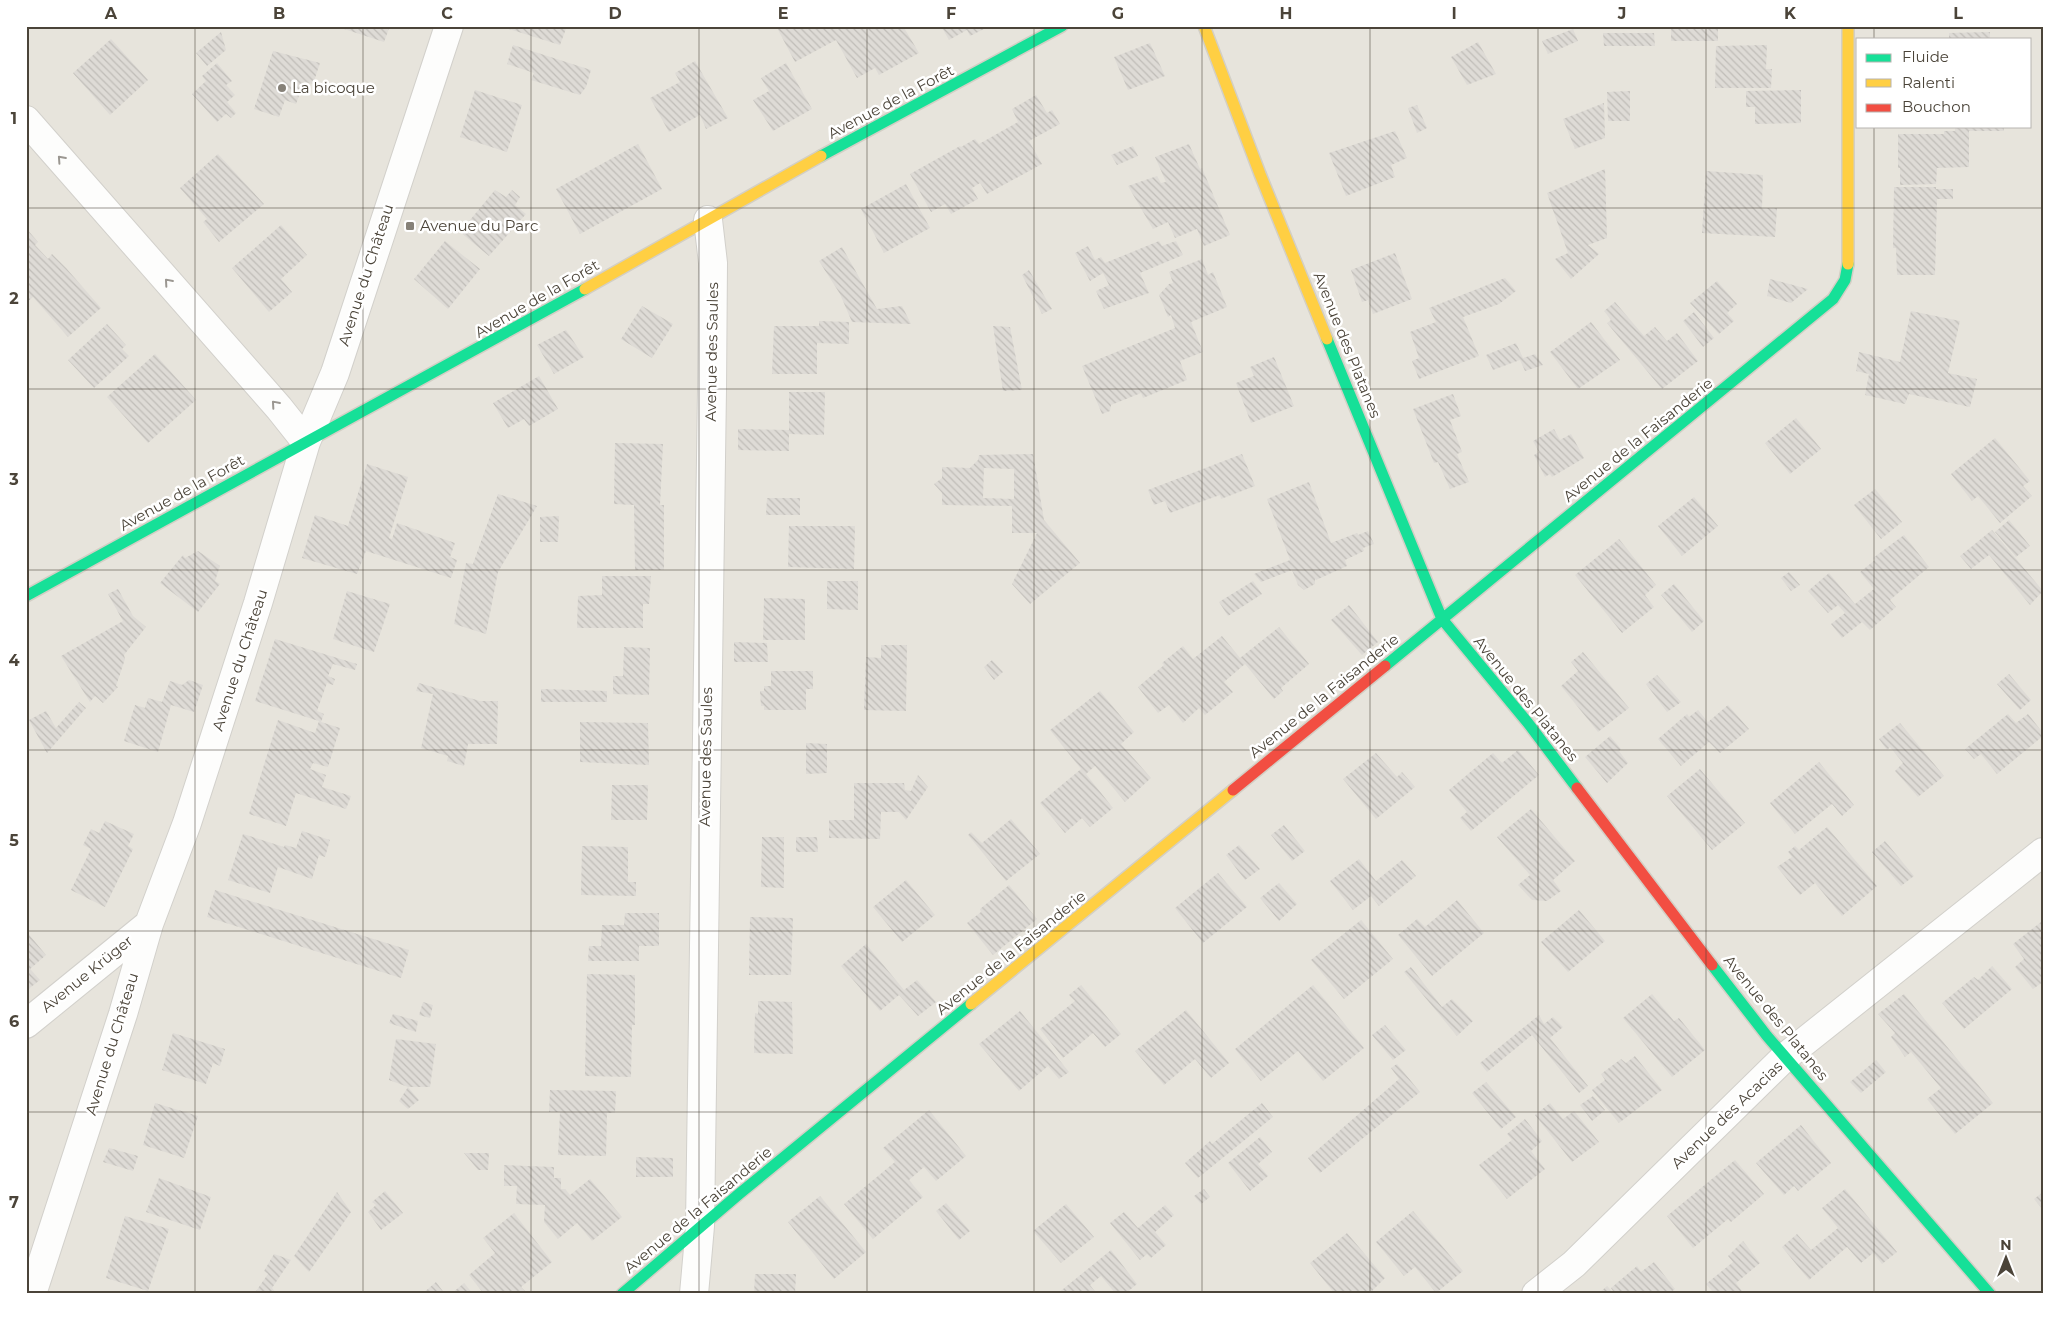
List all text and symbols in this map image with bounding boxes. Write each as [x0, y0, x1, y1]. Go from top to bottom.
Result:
text: A [104, 4, 118, 23]
text: B [273, 4, 285, 23]
text: C [441, 4, 453, 23]
text: D [608, 4, 622, 23]
text: E [778, 4, 788, 23]
text: F [946, 4, 956, 23]
text: G [1112, 4, 1124, 23]
text: H [1280, 4, 1292, 23]
text: I [1451, 4, 1457, 23]
text: J [1617, 4, 1626, 23]
text: K [1784, 4, 1797, 23]
text: L [1953, 4, 1963, 23]
legend [1856, 38, 2032, 128]
text: Fluide [1902, 47, 1949, 66]
street label: Avenue de la Forêt [824, 60, 957, 143]
text: Ralenti [1902, 73, 1955, 92]
place label: La bicoque [292, 78, 375, 97]
marker: La bicoque [276, 82, 288, 94]
text: Bouchon [1902, 97, 1971, 116]
text: 1 [11, 109, 17, 128]
one-way arrow [58, 156, 67, 165]
street label: Avenue du Château [334, 202, 397, 348]
place label: Avenue du Parc [420, 216, 538, 235]
marker: Avenue du Parc [404, 220, 416, 232]
street label: Avenue de la Forêt [471, 255, 602, 342]
street label: Avenue des Platanes [1309, 269, 1385, 421]
one-way arrow [165, 278, 174, 287]
street label: Avenue des Saules [701, 282, 722, 422]
text: 2 [9, 289, 19, 308]
street label: Avenue de la Faisanderie [1559, 373, 1716, 506]
one-way arrow [272, 401, 281, 410]
street label: Avenue de la Forêt [116, 450, 248, 535]
text: 3 [8, 470, 19, 489]
street label: Avenue du Château [208, 587, 271, 733]
street label: Avenue de la Faisanderie [1245, 629, 1402, 762]
street label: Avenue des Platanes [1470, 632, 1583, 765]
text: 4 [8, 651, 20, 670]
street label: Avenue des Saules [695, 687, 716, 827]
text: 5 [9, 831, 19, 850]
street label: Avenue de la Faisanderie [932, 886, 1089, 1019]
street label: Avenue Krüger [37, 931, 136, 1016]
street label: Avenue des Platanes [1720, 951, 1833, 1084]
street label: Avenue du Château [81, 970, 142, 1117]
text: 6 [9, 1012, 19, 1031]
street label: Avenue des Acacias [1667, 1057, 1786, 1173]
street label: Avenue de la Faisanderie [620, 1142, 775, 1277]
text: 7 [9, 1193, 19, 1212]
north arrow [1982, 1232, 2032, 1282]
text: N [2000, 1236, 2012, 1254]

